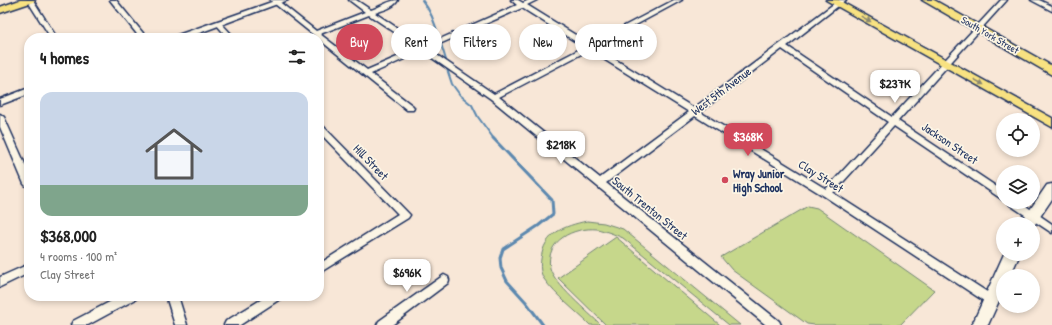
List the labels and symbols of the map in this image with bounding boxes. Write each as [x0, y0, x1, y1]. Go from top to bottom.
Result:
street label: South York Street [959, 13, 1022, 57]
one-way arrow [860, 16, 871, 22]
street label: West 5th Avenue [687, 63, 755, 119]
pin: $237K [867, 70, 923, 104]
one-way arrow [973, 79, 985, 86]
street label: Jackson Street [919, 118, 982, 169]
pin: $368K [720, 123, 776, 157]
pin: $218K [533, 131, 589, 165]
street label: Hill Street [350, 140, 393, 184]
street label: Clay Street [795, 155, 848, 197]
place label: Wray Junior High School [733, 165, 785, 197]
street label: South Trenton Street [609, 172, 692, 244]
marker: Wray Junior High School [720, 175, 730, 185]
pin: $696K [379, 259, 435, 293]

